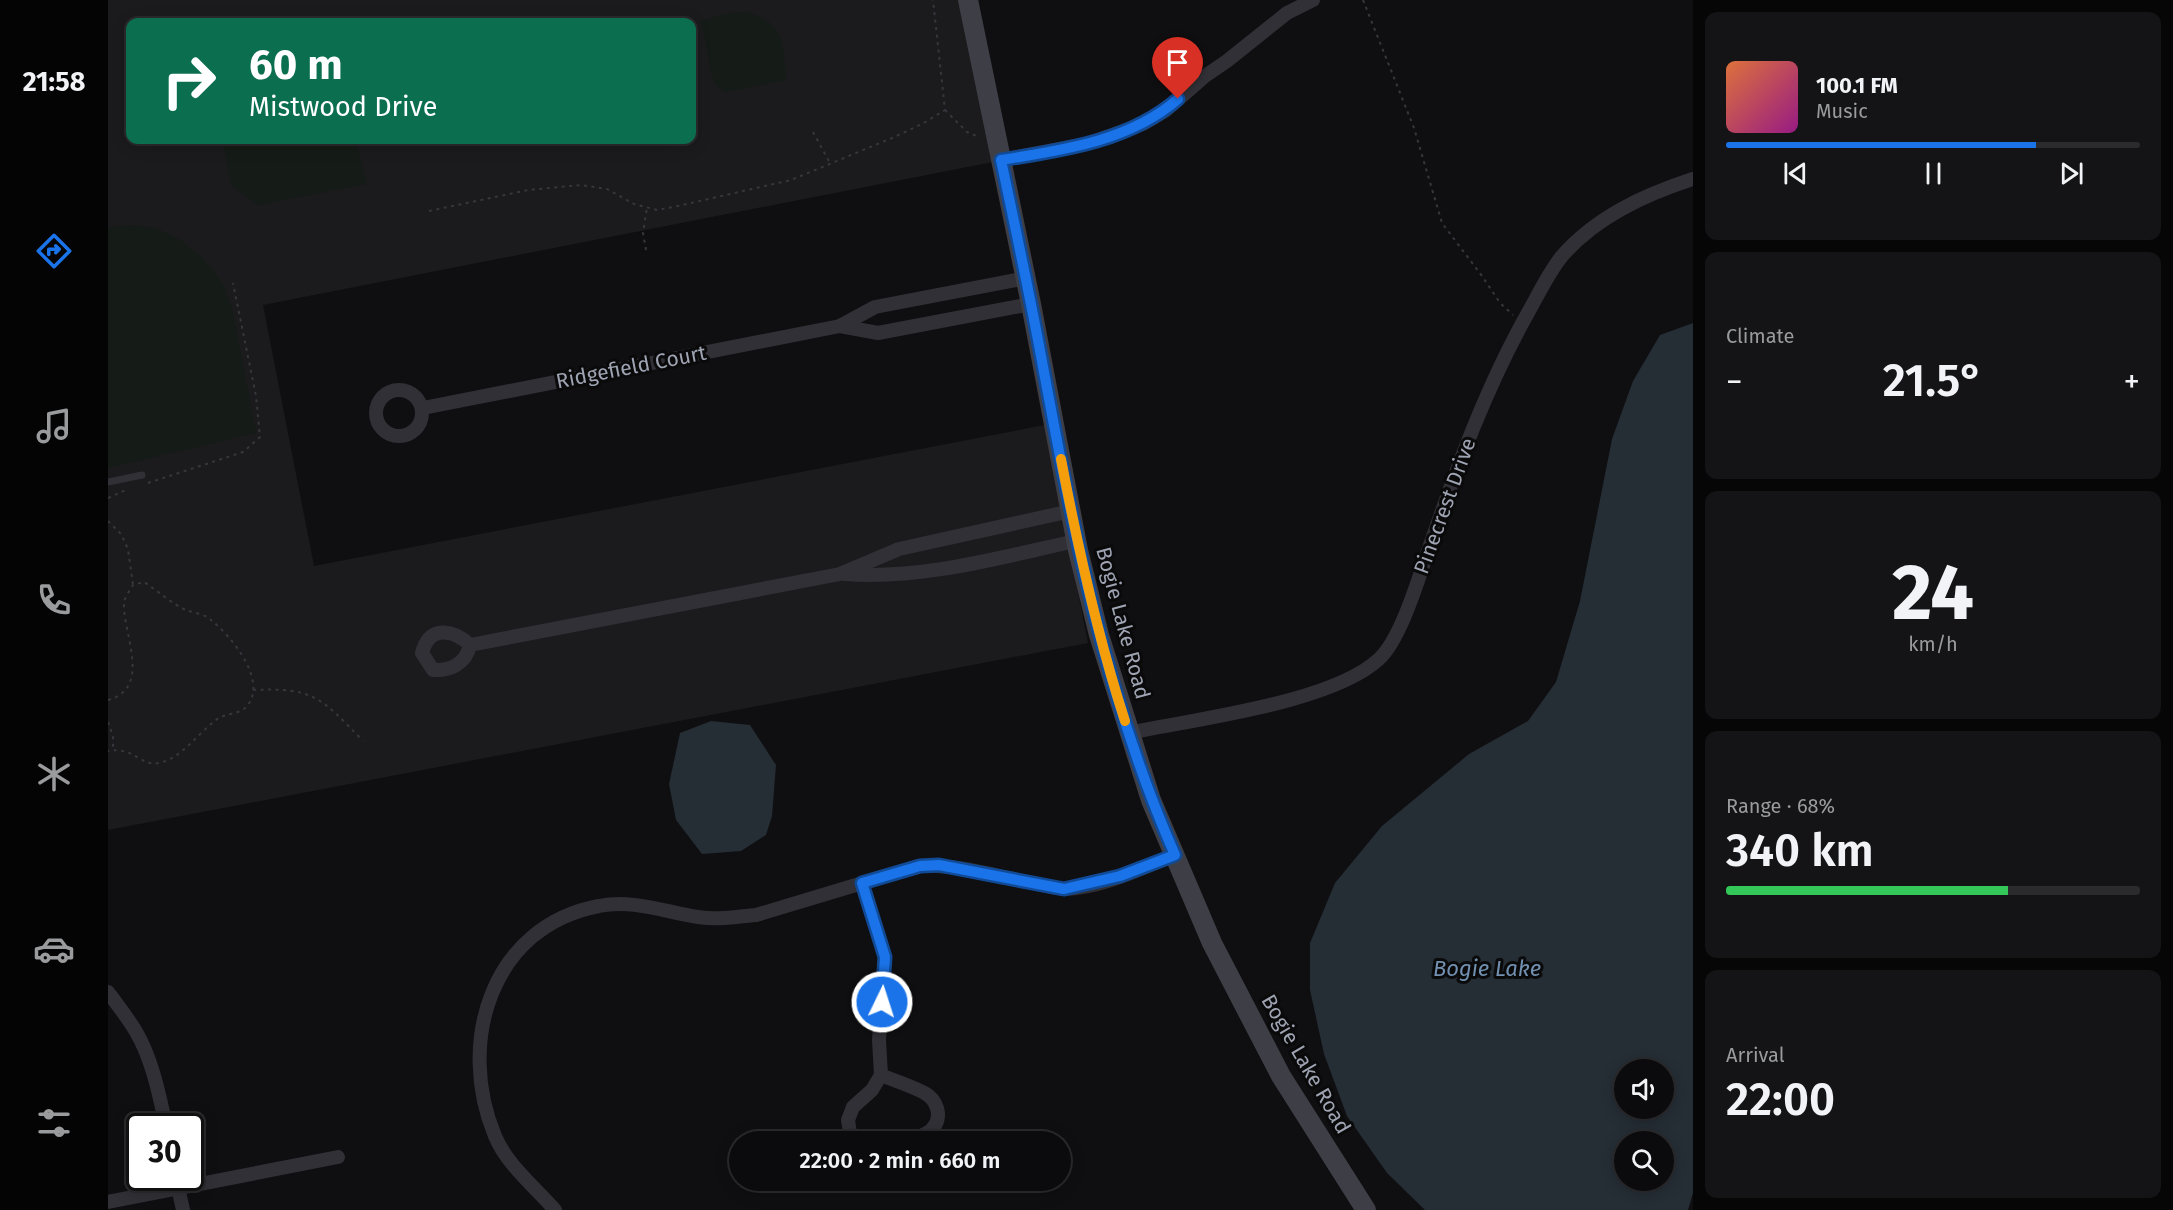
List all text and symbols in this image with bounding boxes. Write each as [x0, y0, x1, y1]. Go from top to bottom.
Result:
pin [1152, 37, 1203, 99]
text: 60 m [249, 40, 343, 90]
icon: right [150, 42, 228, 120]
icon: arrive [1161, 46, 1194, 79]
text: 21:58 [23, 66, 85, 98]
text: 100.1 FM [1816, 72, 1898, 99]
text: Mistwood Drive [249, 91, 438, 123]
text: Music [1816, 99, 1868, 123]
icon: previous [1779, 157, 1812, 190]
icon: pause [1917, 157, 1950, 190]
icon: next [2055, 157, 2088, 190]
icon: directions [33, 230, 75, 272]
text: Climate [1726, 324, 1794, 348]
street label: Ridgefield Court [554, 340, 709, 394]
text: 21.5° [1883, 354, 1983, 408]
text: − [1726, 362, 1743, 402]
text: + [2124, 362, 2140, 402]
icon: music [33, 405, 75, 447]
street label: Pinecrest Drive [1408, 434, 1482, 578]
street label: Bogie Lake Road [1090, 544, 1156, 702]
text: 24 [1892, 546, 1974, 640]
icon: phone [33, 579, 75, 621]
text: km/h [1908, 632, 1958, 656]
icon: climate [33, 753, 75, 795]
text: Range · 68% [1726, 794, 1835, 818]
text: 340 km [1726, 824, 1874, 878]
icon: car [33, 928, 75, 970]
water label: Bogie Lake [1433, 955, 1541, 982]
position arrow [850, 970, 914, 1034]
street label: Bogie Lake Road [1256, 990, 1356, 1138]
text: Arrival [1726, 1043, 1785, 1067]
map controls [1614, 1059, 1674, 1191]
button: sound [1614, 1059, 1674, 1119]
text: 22:00 [1726, 1073, 1835, 1127]
icon: filters [33, 1102, 75, 1144]
speed limit sign: 30 [126, 1113, 204, 1191]
button: search [1614, 1131, 1674, 1191]
text: 22:00 · 2 min · 660 m [800, 1147, 1000, 1174]

